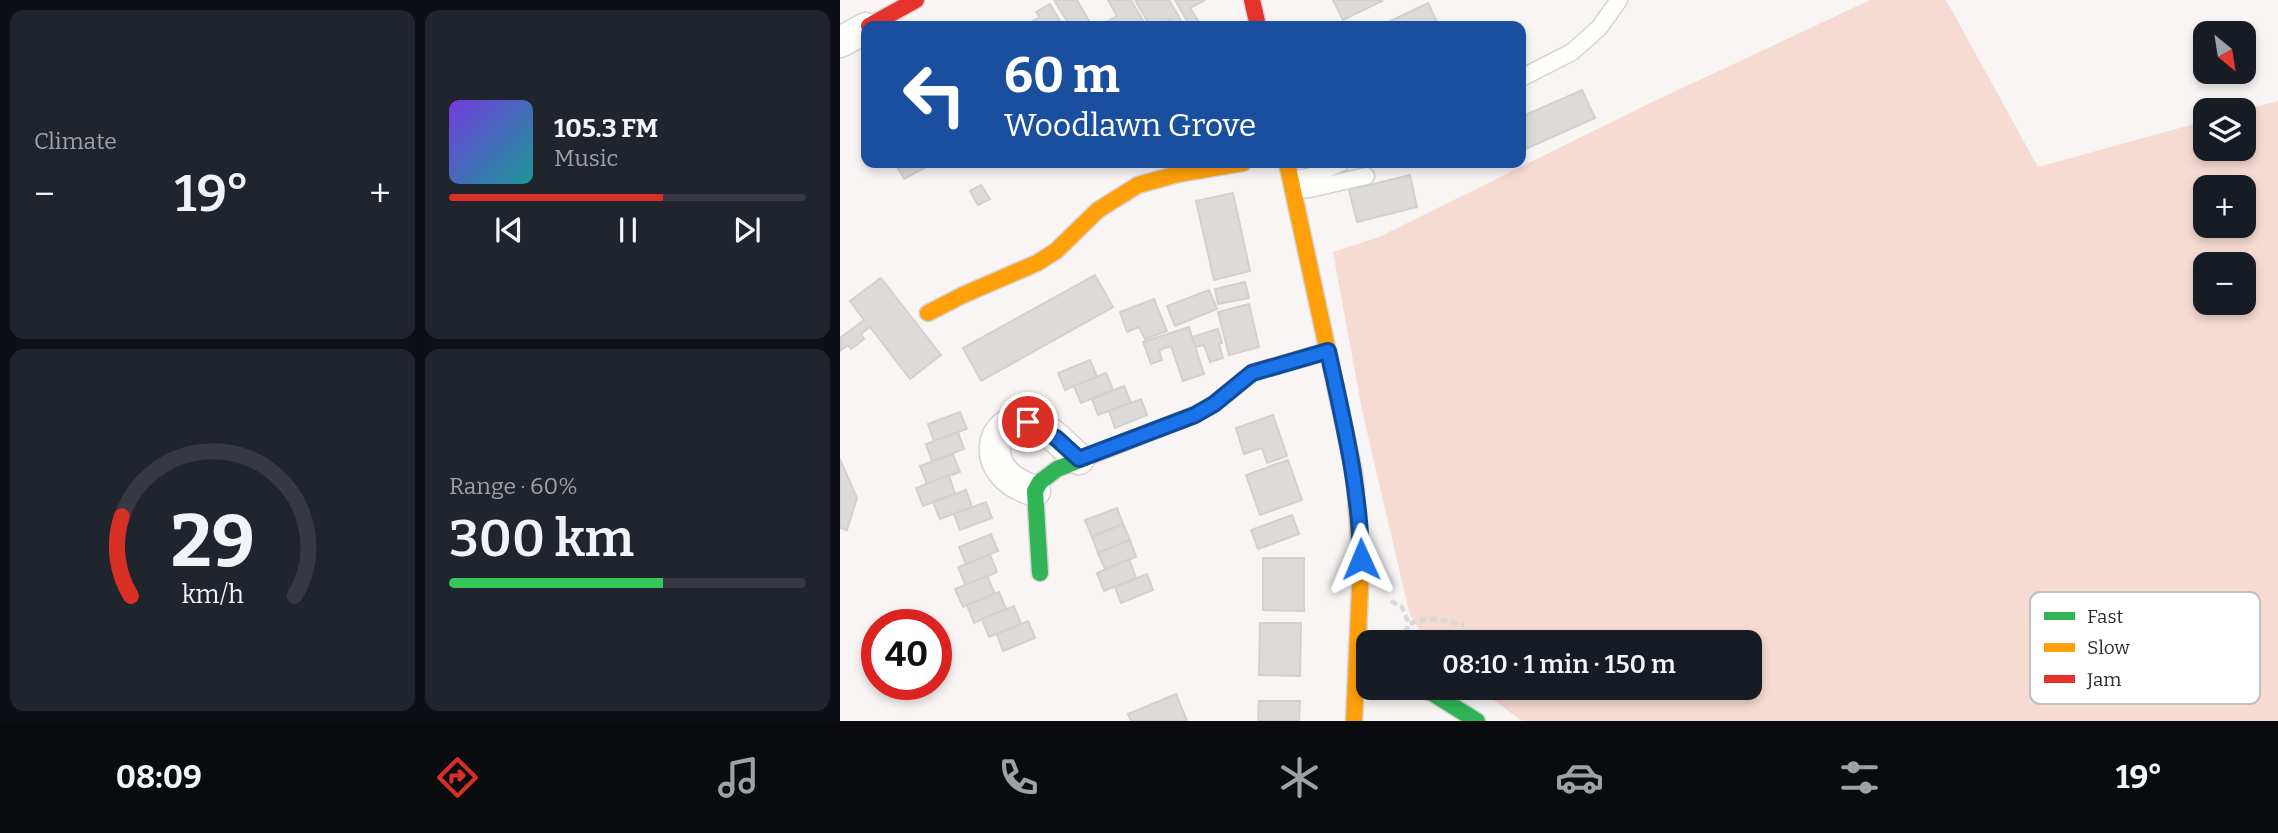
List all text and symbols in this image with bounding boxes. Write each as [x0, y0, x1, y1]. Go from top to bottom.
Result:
north arrow [2193, 21, 2256, 84]
map controls [2193, 21, 2256, 315]
text: 60 m [1004, 46, 1120, 105]
icon: left [889, 49, 980, 140]
button: layers [2193, 98, 2256, 161]
text: Woodlawn Grove [1004, 106, 1256, 144]
text: 105.3 FM [554, 113, 658, 144]
text: Climate [34, 127, 117, 155]
text: Music [554, 144, 618, 172]
text: 19° [175, 162, 250, 225]
text: − [34, 171, 55, 217]
text: + [369, 171, 391, 217]
button: + [2193, 175, 2256, 238]
icon: previous [490, 211, 528, 249]
icon: pause [609, 211, 647, 249]
icon: next [728, 211, 766, 249]
button: − [2193, 252, 2256, 315]
pin [998, 392, 1058, 452]
icon: arrive [1009, 403, 1047, 441]
text: Range · 60% [449, 472, 578, 500]
text: 29 [170, 498, 255, 585]
text: 300 km [449, 507, 634, 570]
position arrow [1324, 522, 1398, 596]
text: km/h [182, 580, 244, 610]
legend [2030, 592, 2260, 704]
text: Fast [2087, 605, 2124, 628]
speed limit sign: 40 [861, 609, 952, 700]
text: Slow [2087, 636, 2130, 659]
text: 08:10 · 1 min · 150 m [1442, 649, 1676, 680]
text: Jam [2086, 668, 2121, 691]
icon: directions [433, 753, 482, 802]
icon: music [714, 753, 763, 802]
icon: phone [994, 753, 1043, 802]
icon: climate [1275, 753, 1324, 802]
icon: car [1555, 753, 1604, 802]
icon: filters [1835, 753, 1884, 802]
text: 08:09 [116, 758, 202, 796]
text: 19° [2116, 758, 2162, 796]

